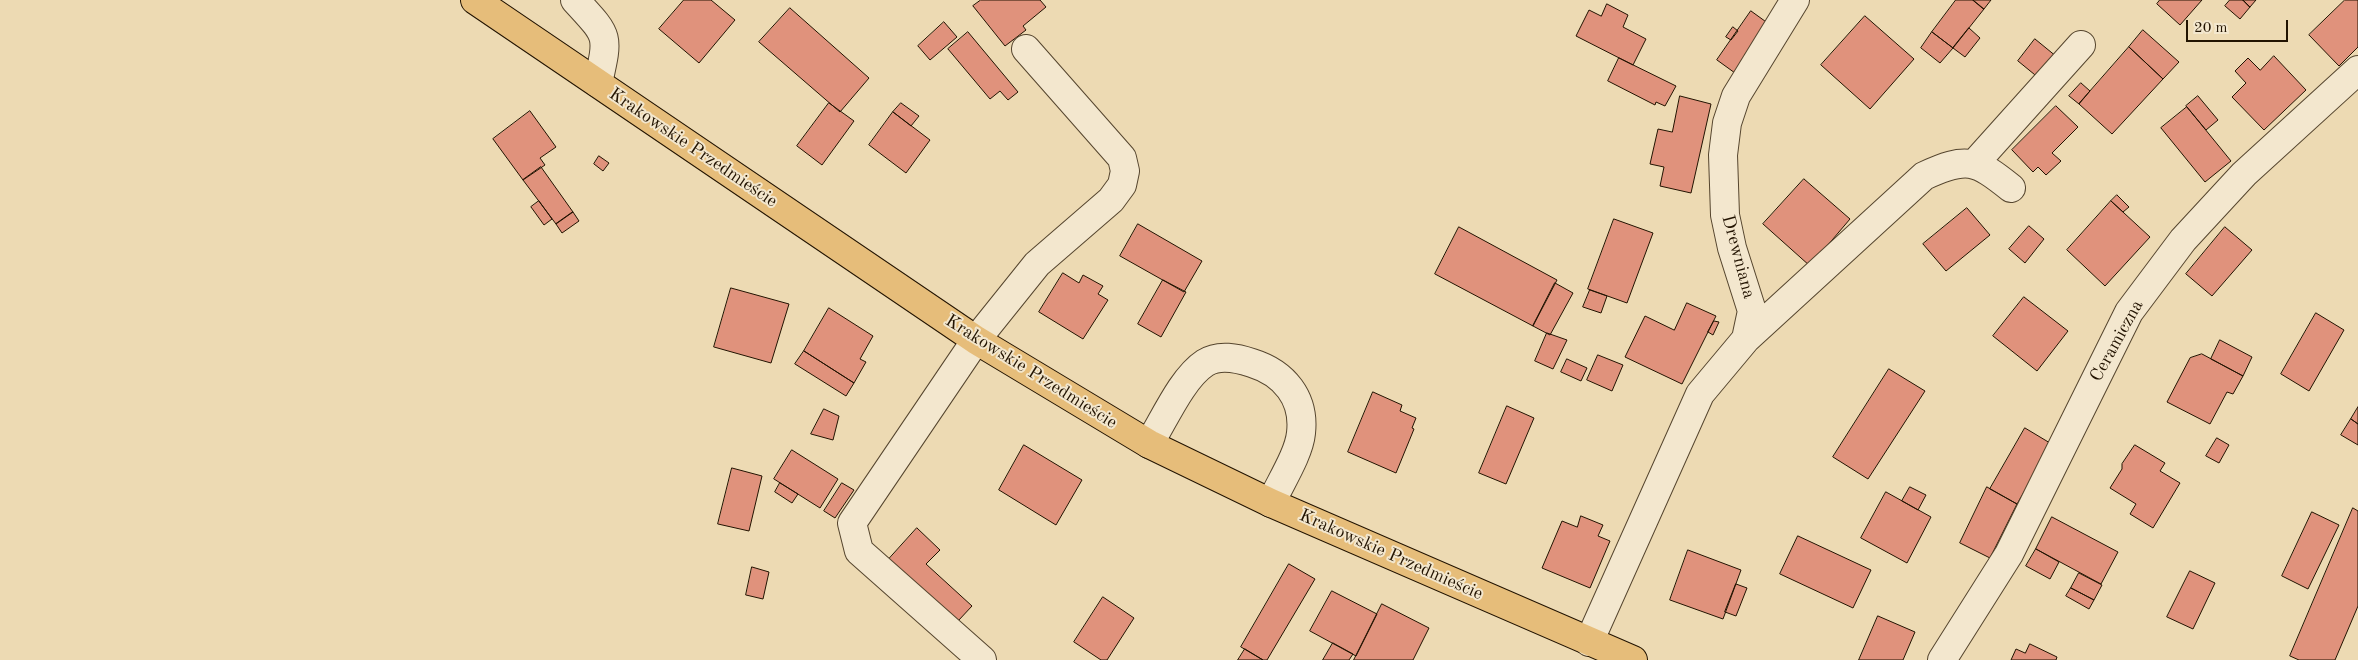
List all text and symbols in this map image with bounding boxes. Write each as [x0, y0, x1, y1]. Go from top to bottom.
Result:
scale bar [2188, 10, 2290, 42]
text: 20 m [2194, 21, 2228, 36]
street label: Krakowskie Przedmieście [605, 84, 781, 212]
street label: Drewniana [1716, 213, 1760, 301]
street label: Ceramiczna [2086, 296, 2148, 386]
street label: Krakowskie Przedmieście [941, 310, 1121, 434]
street label: Krakowskie Przedmieście [1296, 505, 1486, 605]

